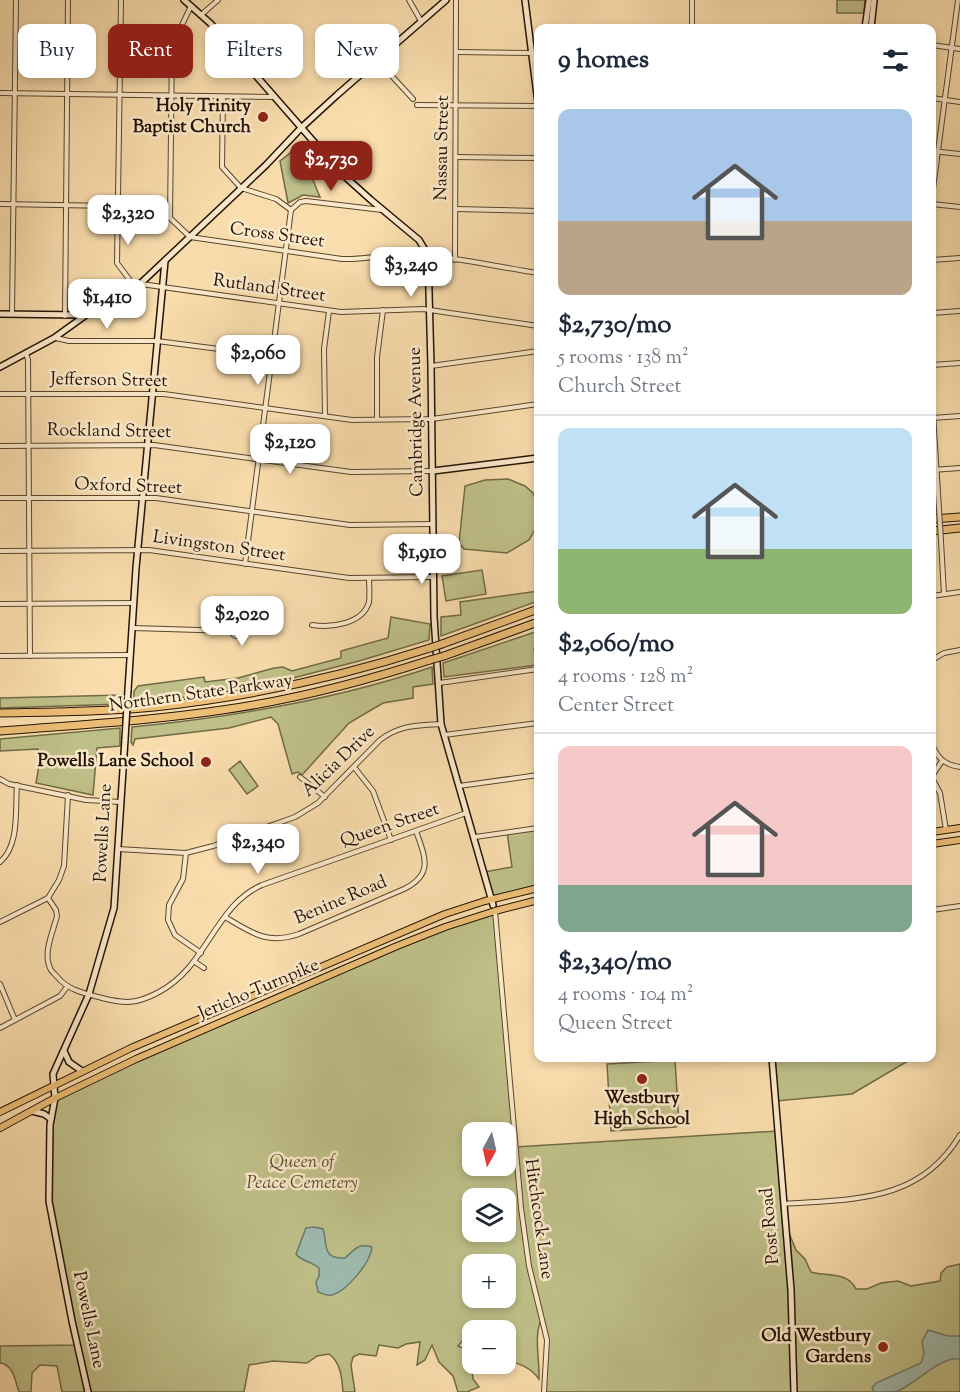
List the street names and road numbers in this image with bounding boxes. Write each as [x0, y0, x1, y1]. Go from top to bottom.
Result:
street label: Nassau Street [429, 95, 457, 201]
street label: Cross Street [228, 216, 326, 256]
street label: Rutland Street [211, 268, 327, 310]
street label: Cambridge Avenue [403, 347, 431, 497]
street label: Jefferson Street [49, 367, 168, 395]
street label: Rockland Street [47, 418, 171, 446]
street label: Oxford Street [74, 472, 182, 502]
street label: Livingston Street [151, 525, 287, 569]
street label: Northern State Parkway [108, 668, 294, 720]
street label: Alicia Drive [296, 720, 382, 804]
street label: Powells Lane [88, 783, 120, 883]
street label: Queen Street [337, 797, 443, 855]
street label: Benine Road [291, 870, 391, 932]
street label: Jericho Turnpike [194, 953, 324, 1028]
street label: Hitchcock Lane [517, 1157, 559, 1281]
street label: Post Road [755, 1187, 787, 1265]
street label: Powells Lane [65, 1269, 111, 1371]

